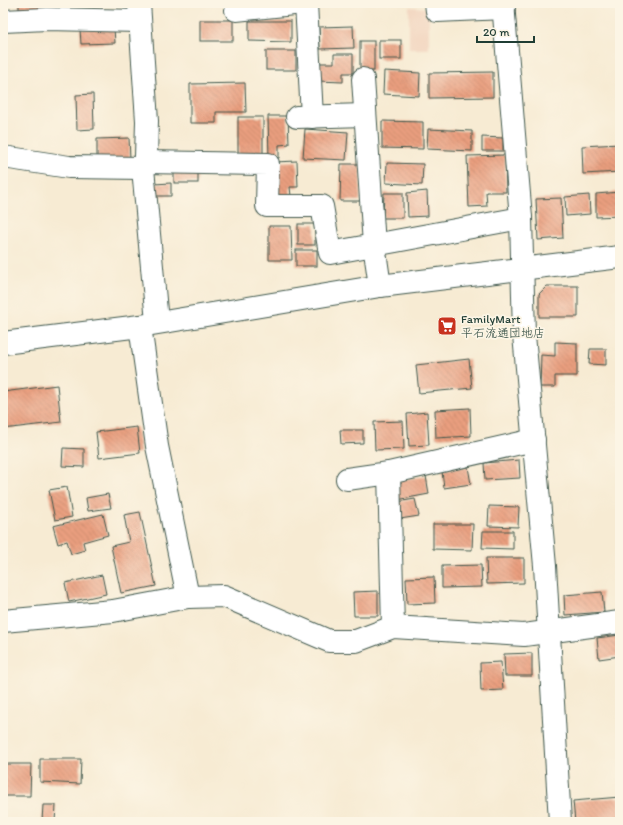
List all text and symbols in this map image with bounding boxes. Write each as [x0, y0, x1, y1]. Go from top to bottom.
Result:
scale bar [477, 18, 534, 44]
text: 20 m [483, 25, 510, 39]
place label: FamilyMart 平石流通団地店 [461, 312, 545, 340]
supermarket icon: FamilyMart 平石流通団地店 [436, 315, 458, 337]

